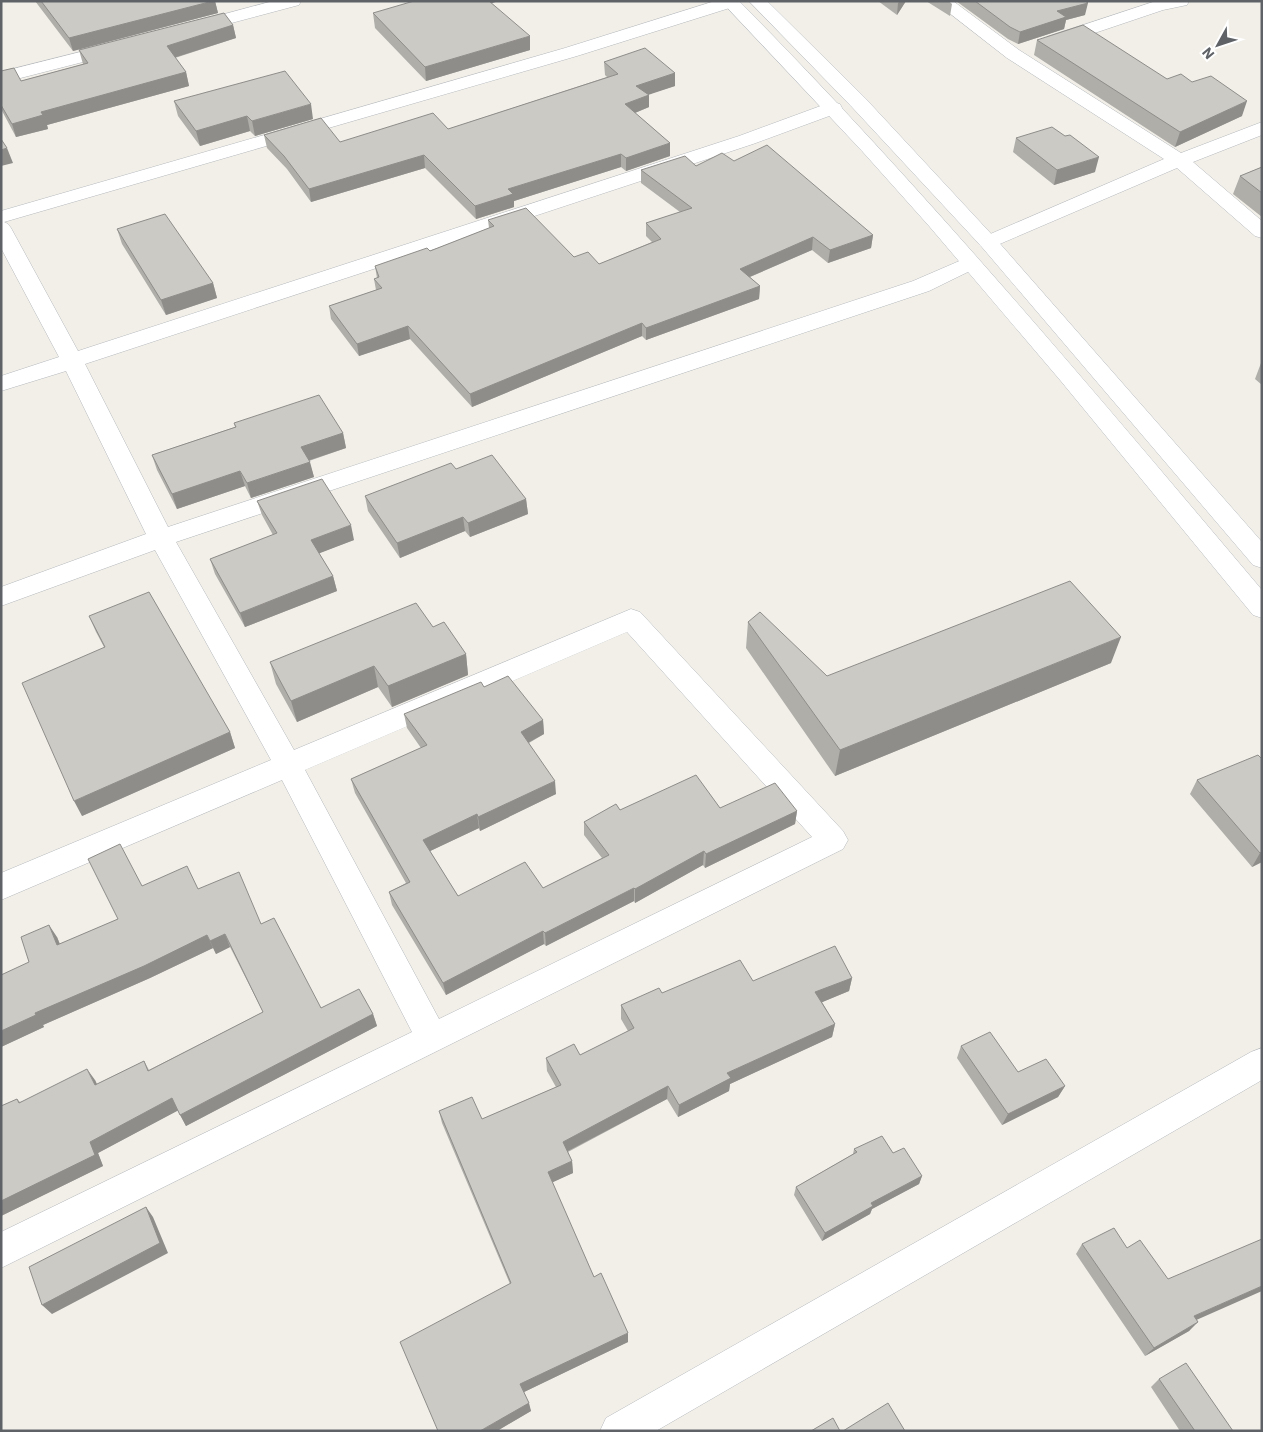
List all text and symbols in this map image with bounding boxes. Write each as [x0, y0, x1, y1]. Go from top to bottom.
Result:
north arrow [1193, 20, 1243, 70]
text: N [1198, 44, 1218, 63]

